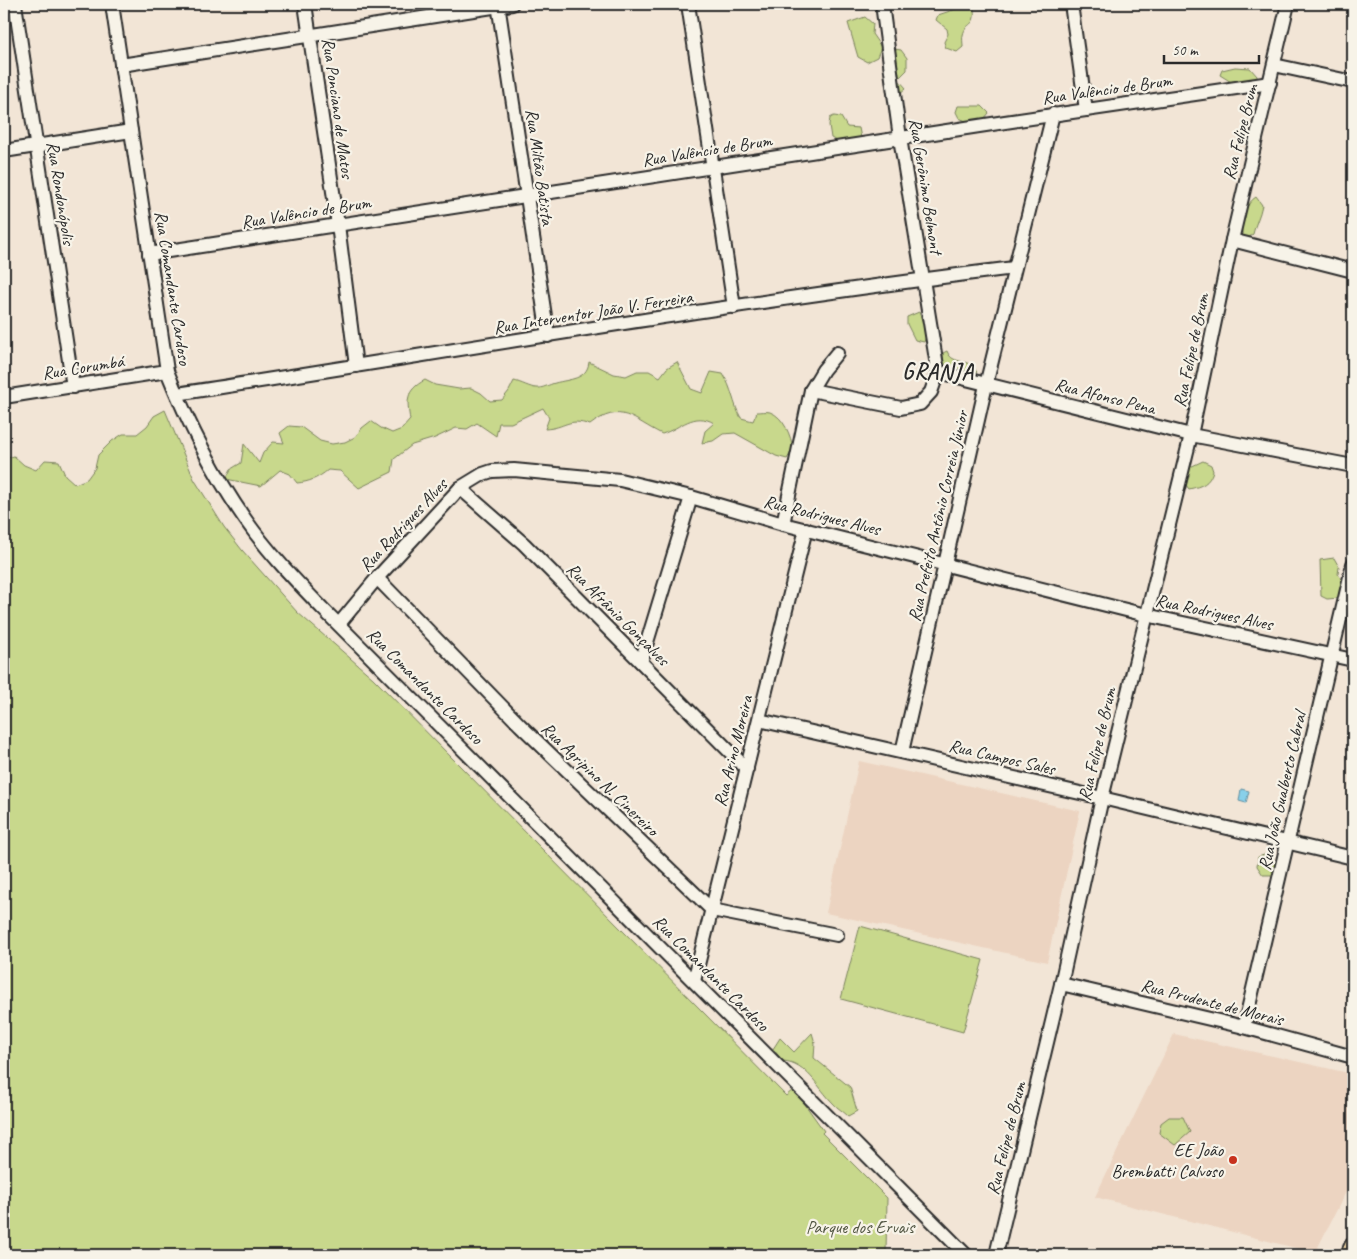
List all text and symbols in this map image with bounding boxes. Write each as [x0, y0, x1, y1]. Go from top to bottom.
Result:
scale bar [1164, 32, 1260, 64]
street label: Rua Ponciano de Matos [317, 36, 359, 181]
text: 50 m [1172, 41, 1199, 60]
street label: Rua Valêncio de Brum [1041, 69, 1174, 109]
street label: Rua Felipe Brum [1218, 80, 1263, 182]
street label: Rua Miltão Batista [521, 107, 559, 228]
street label: Rua Gerônimo Belmont [904, 116, 948, 259]
street label: Rua Valêncio de Brum [641, 129, 774, 171]
street label: Rua Rondonópolis [42, 140, 80, 248]
street label: Rua Valêncio de Brum [240, 191, 373, 233]
street label: Rua Comandante Cardoso [150, 209, 196, 368]
street label: Rua Interventor João V. Ferreira [492, 285, 695, 339]
street label: Rua Felipe de Brum [1168, 290, 1214, 409]
street label: Rua Corumbá [41, 349, 127, 384]
district label: GRANJA [902, 358, 974, 386]
street label: Rua Afonso Pena [1053, 373, 1159, 419]
street label: Rua Prefeito Antônio Correia Júnior [903, 407, 973, 624]
street label: Rua Rodrigues Alves [354, 473, 453, 576]
street label: Rua Rodrigues Alves [762, 490, 884, 541]
street label: Rua Afrânio Gonçalves [562, 558, 675, 671]
street label: Rua Rodrigues Alves [1154, 589, 1276, 636]
street label: Rua Comandante Cardoso [362, 623, 489, 750]
street label: Rua Felipe de Brum [1073, 684, 1121, 803]
street label: Rua Arino Moreira [709, 692, 758, 809]
street label: Rua João Gualberto Cabral [1253, 707, 1312, 872]
street label: Rua Agripino N. Cinereiro [537, 717, 664, 842]
street label: Rua Campos Sales [947, 734, 1059, 780]
street label: Rua Comandante Cardoso [648, 910, 775, 1037]
street label: Rua Prudente de Morais [1139, 974, 1287, 1031]
street label: Rua Felipe de Brum [981, 1078, 1031, 1197]
place label: EE João Brembatti Calvoso [1111, 1139, 1225, 1182]
marker: EE João Brembatti Calvoso [1227, 1154, 1239, 1166]
park label: Parque dos Ervais [806, 1216, 916, 1238]

